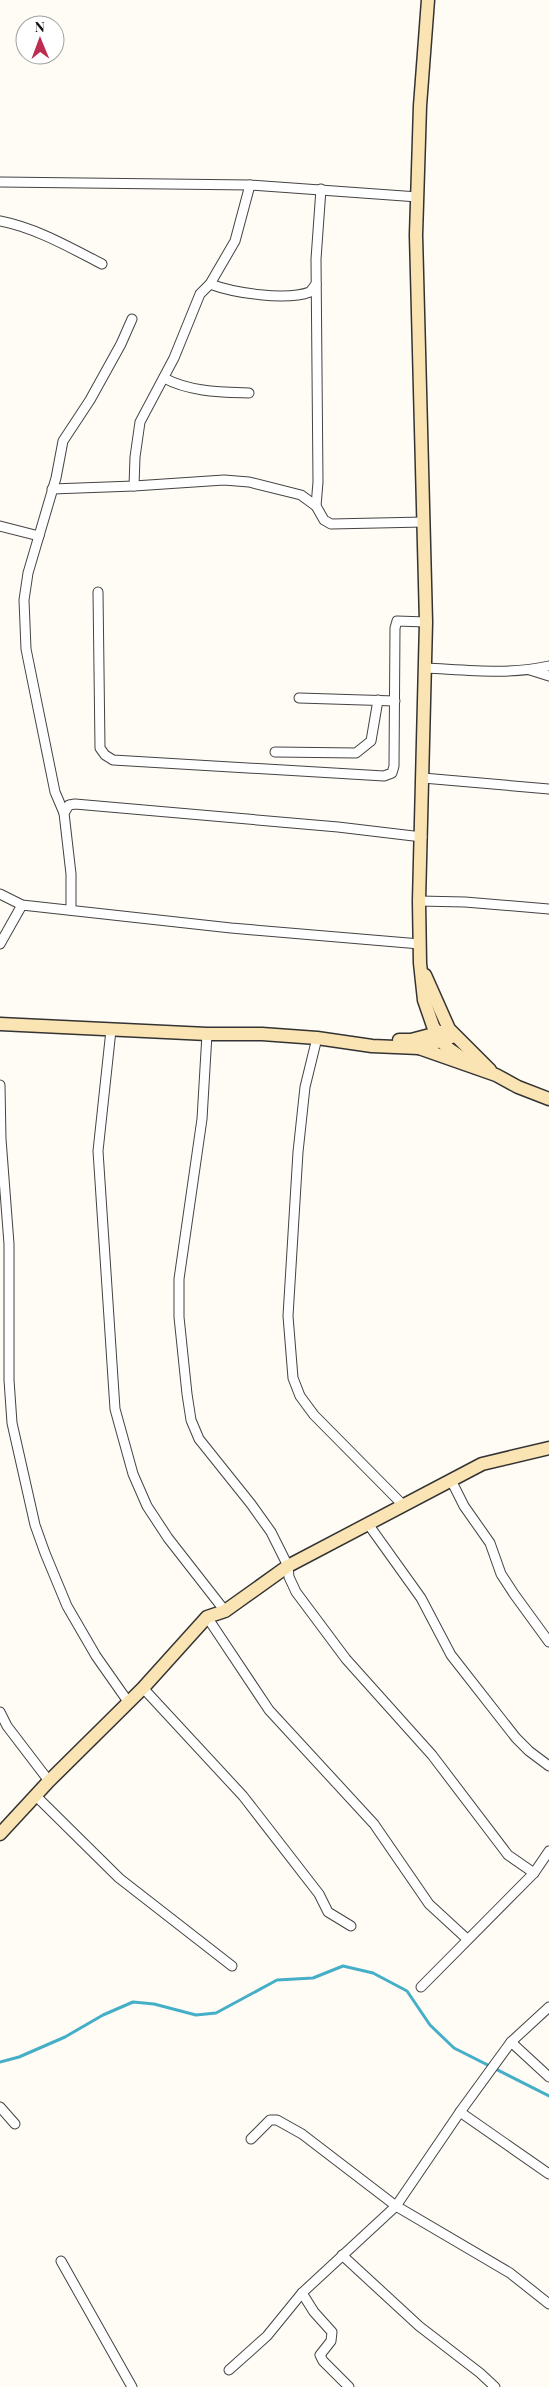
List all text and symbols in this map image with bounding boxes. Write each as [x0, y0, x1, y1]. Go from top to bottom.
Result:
north arrow [15, 15, 65, 65]
text: N [35, 17, 45, 36]

